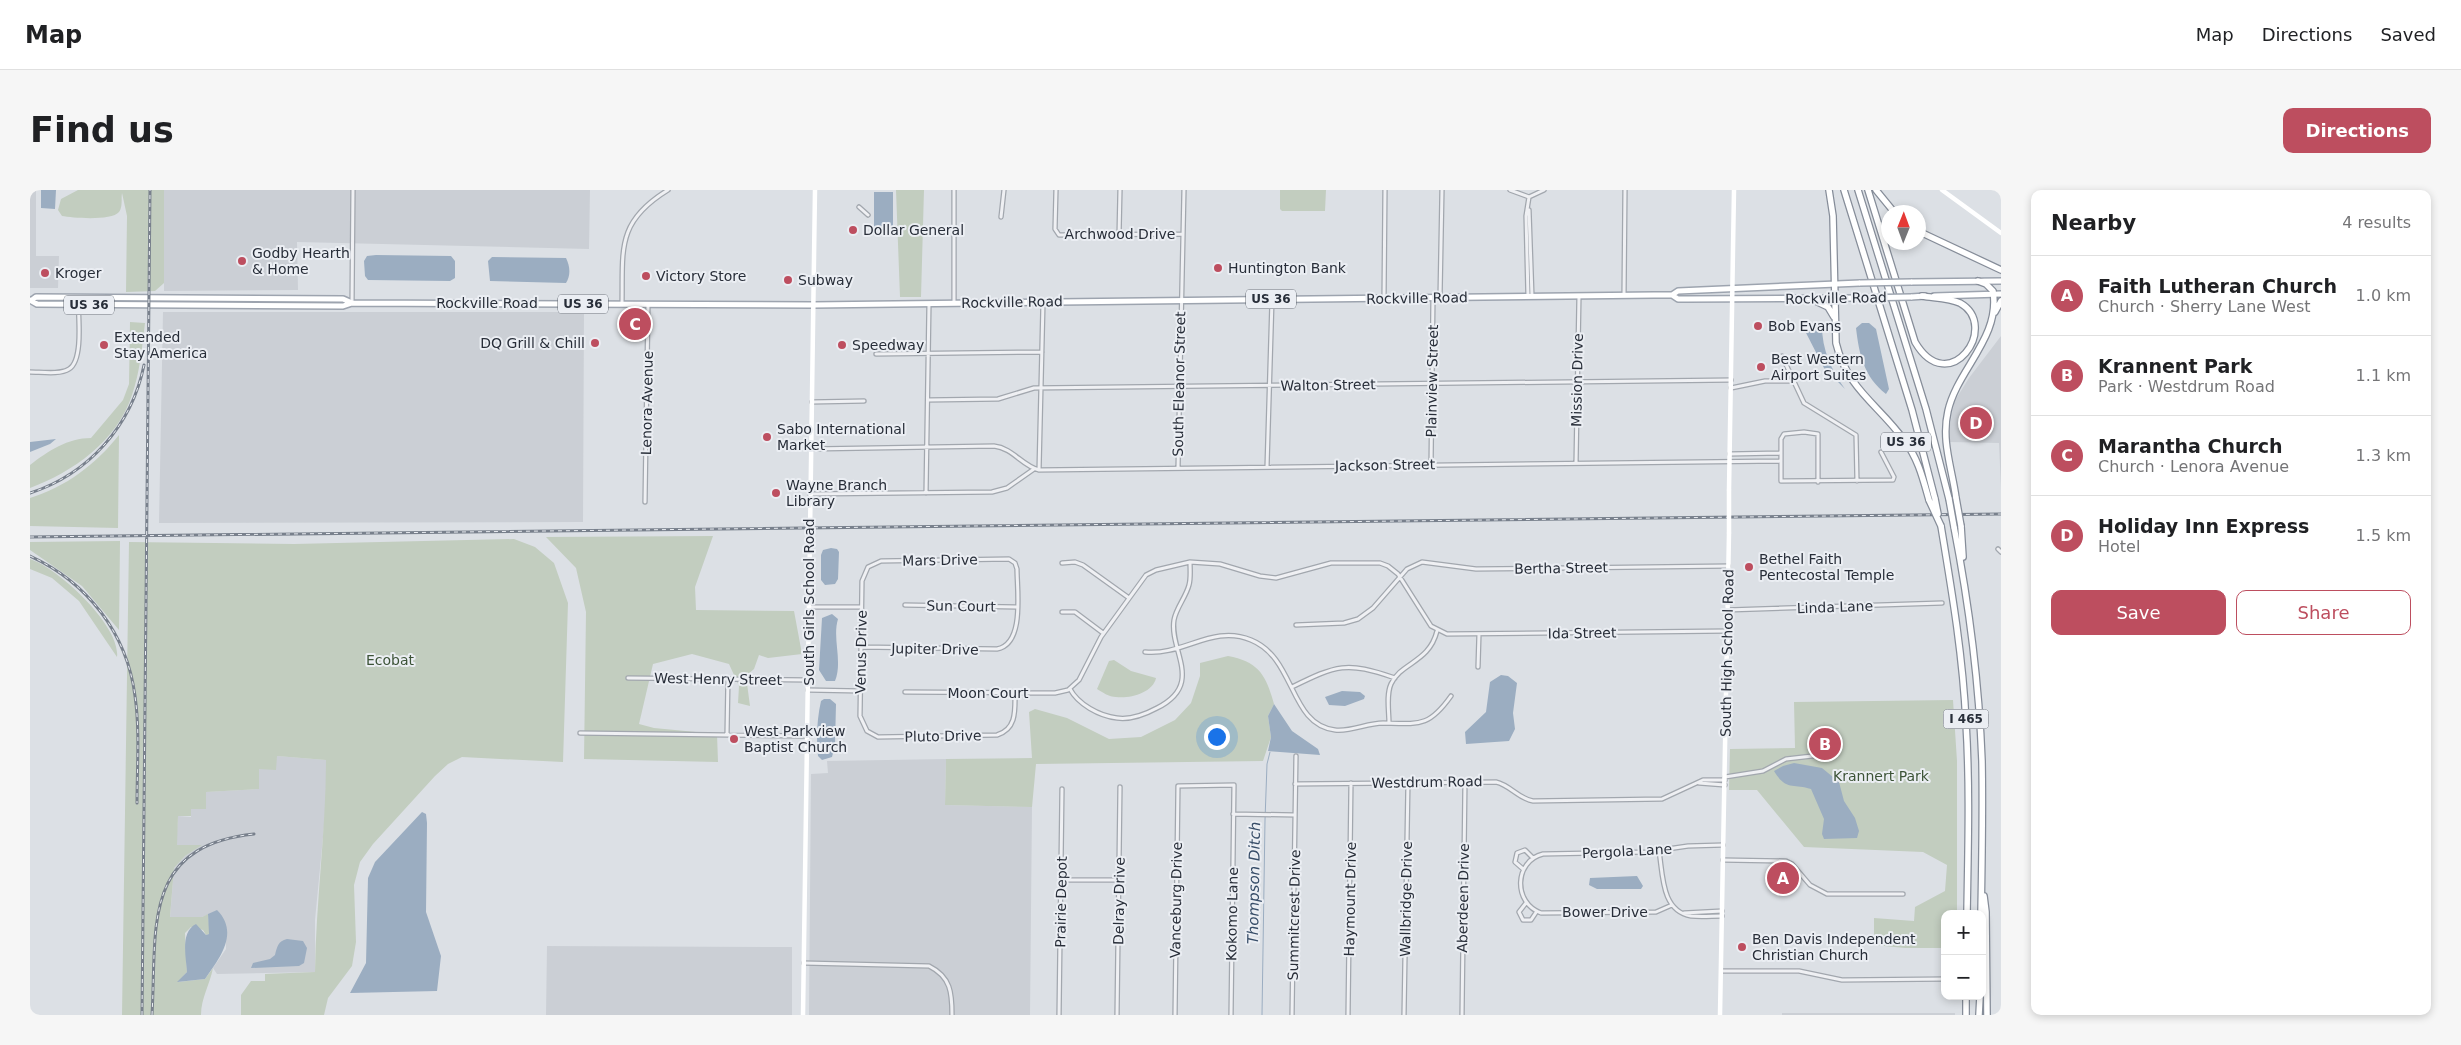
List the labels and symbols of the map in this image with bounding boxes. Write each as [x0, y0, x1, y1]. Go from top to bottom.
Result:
north arrow [1881, 205, 1926, 250]
place label: Dollar General [863, 222, 964, 238]
marker: Dollar General [847, 224, 859, 236]
street label: Archwood Drive [1065, 226, 1175, 242]
place label: Godby Hearth & Home [252, 245, 350, 277]
marker: Godby Hearth & Home [236, 255, 248, 267]
place label: Huntington Bank [1228, 260, 1347, 276]
marker: Huntington Bank [1212, 262, 1224, 274]
place label: Kroger [55, 265, 102, 281]
marker: Kroger [39, 267, 51, 279]
place label: Victory Store [656, 268, 746, 284]
marker: Victory Store [640, 270, 652, 282]
place label: Subway [798, 272, 853, 288]
marker: Subway [782, 274, 794, 286]
street label: Rockville Road [1366, 289, 1468, 307]
street label: Rockville Road [1785, 289, 1887, 307]
road number: US 36 [1246, 290, 1296, 308]
street label: Rockville Road [961, 293, 1063, 311]
street label: Rockville Road [436, 295, 538, 311]
road number: US 36 [558, 295, 608, 314]
road number: US 36 [64, 296, 114, 314]
pin: C [619, 305, 651, 343]
street label: South Eleanor Street [1170, 311, 1188, 457]
place label: Bob Evans [1768, 318, 1841, 334]
marker: Bob Evans [1752, 320, 1764, 332]
street label: Plainview Street [1423, 324, 1441, 438]
place label: Extended Stay America [114, 329, 207, 361]
street label: Mission Drive [1568, 333, 1586, 427]
place label: DQ Grill & Chill [480, 335, 585, 351]
marker: DQ Grill & Chill [589, 337, 601, 349]
place label: Speedway [852, 337, 924, 353]
marker: Extended Stay America [98, 339, 110, 351]
marker: Speedway [836, 339, 848, 351]
street label: Lenora Avenue [638, 351, 656, 455]
place label: Best Western Airport Suites [1771, 351, 1866, 383]
marker: Best Western Airport Suites [1755, 361, 1767, 373]
street label: Walton Street [1280, 376, 1376, 394]
pin: D [1960, 404, 1992, 442]
place label: Sabo International Market [777, 421, 906, 453]
marker: Sabo International Market [761, 431, 773, 443]
road number: US 36 [1881, 432, 1931, 452]
street label: Jackson Street [1334, 456, 1436, 474]
place label: Wayne Branch Library [786, 477, 887, 509]
marker: Wayne Branch Library [770, 487, 782, 499]
street label: South Girls School Road [801, 518, 817, 686]
street label: Mars Drive [902, 551, 978, 569]
place label: Bethel Faith Pentecostal Temple [1759, 551, 1894, 583]
street label: Bertha Street [1514, 559, 1609, 577]
marker: Bethel Faith Pentecostal Temple [1743, 561, 1755, 573]
street label: South High School Road [1718, 569, 1736, 737]
street label: Sun Court [926, 597, 996, 615]
street label: Linda Lane [1797, 598, 1873, 616]
street label: Venus Drive [852, 610, 870, 694]
street label: Ida Street [1548, 624, 1617, 642]
street label: Jupiter Drive [890, 640, 979, 658]
park label: Ecobat [366, 652, 415, 668]
street label: West Henry Street [654, 670, 783, 688]
street label: Moon Court [948, 685, 1029, 701]
road number: I 465 [1944, 710, 1988, 728]
place label: West Parkview Baptist Church [744, 723, 847, 755]
your location [1204, 724, 1230, 750]
pin: B [1809, 725, 1841, 763]
street label: Pluto Drive [904, 727, 982, 745]
marker: West Parkview Baptist Church [728, 733, 740, 745]
park label: Krannert Park [1833, 768, 1930, 784]
street label: Westdrum Road [1371, 773, 1483, 791]
water label: Thompson Ditch [1244, 822, 1264, 944]
street label: Wallbridge Drive [1397, 841, 1415, 957]
street label: Pergola Lane [1581, 841, 1673, 861]
street label: Vanceburg Drive [1167, 842, 1185, 958]
street label: Haymount Drive [1341, 842, 1359, 956]
street label: Aberdeen Drive [1454, 843, 1472, 953]
street label: Summitcrest Drive [1285, 850, 1303, 980]
street label: Prairie Depot [1052, 856, 1070, 948]
street label: Delray Drive [1110, 857, 1128, 945]
pin: A [1767, 859, 1799, 897]
street label: Kokomo Lane [1223, 867, 1241, 961]
street label: Bower Drive [1562, 904, 1648, 920]
place label: Ben Davis Independent Christian Church [1752, 931, 1916, 963]
marker: Ben Davis Independent Christian Church [1736, 941, 1748, 953]

